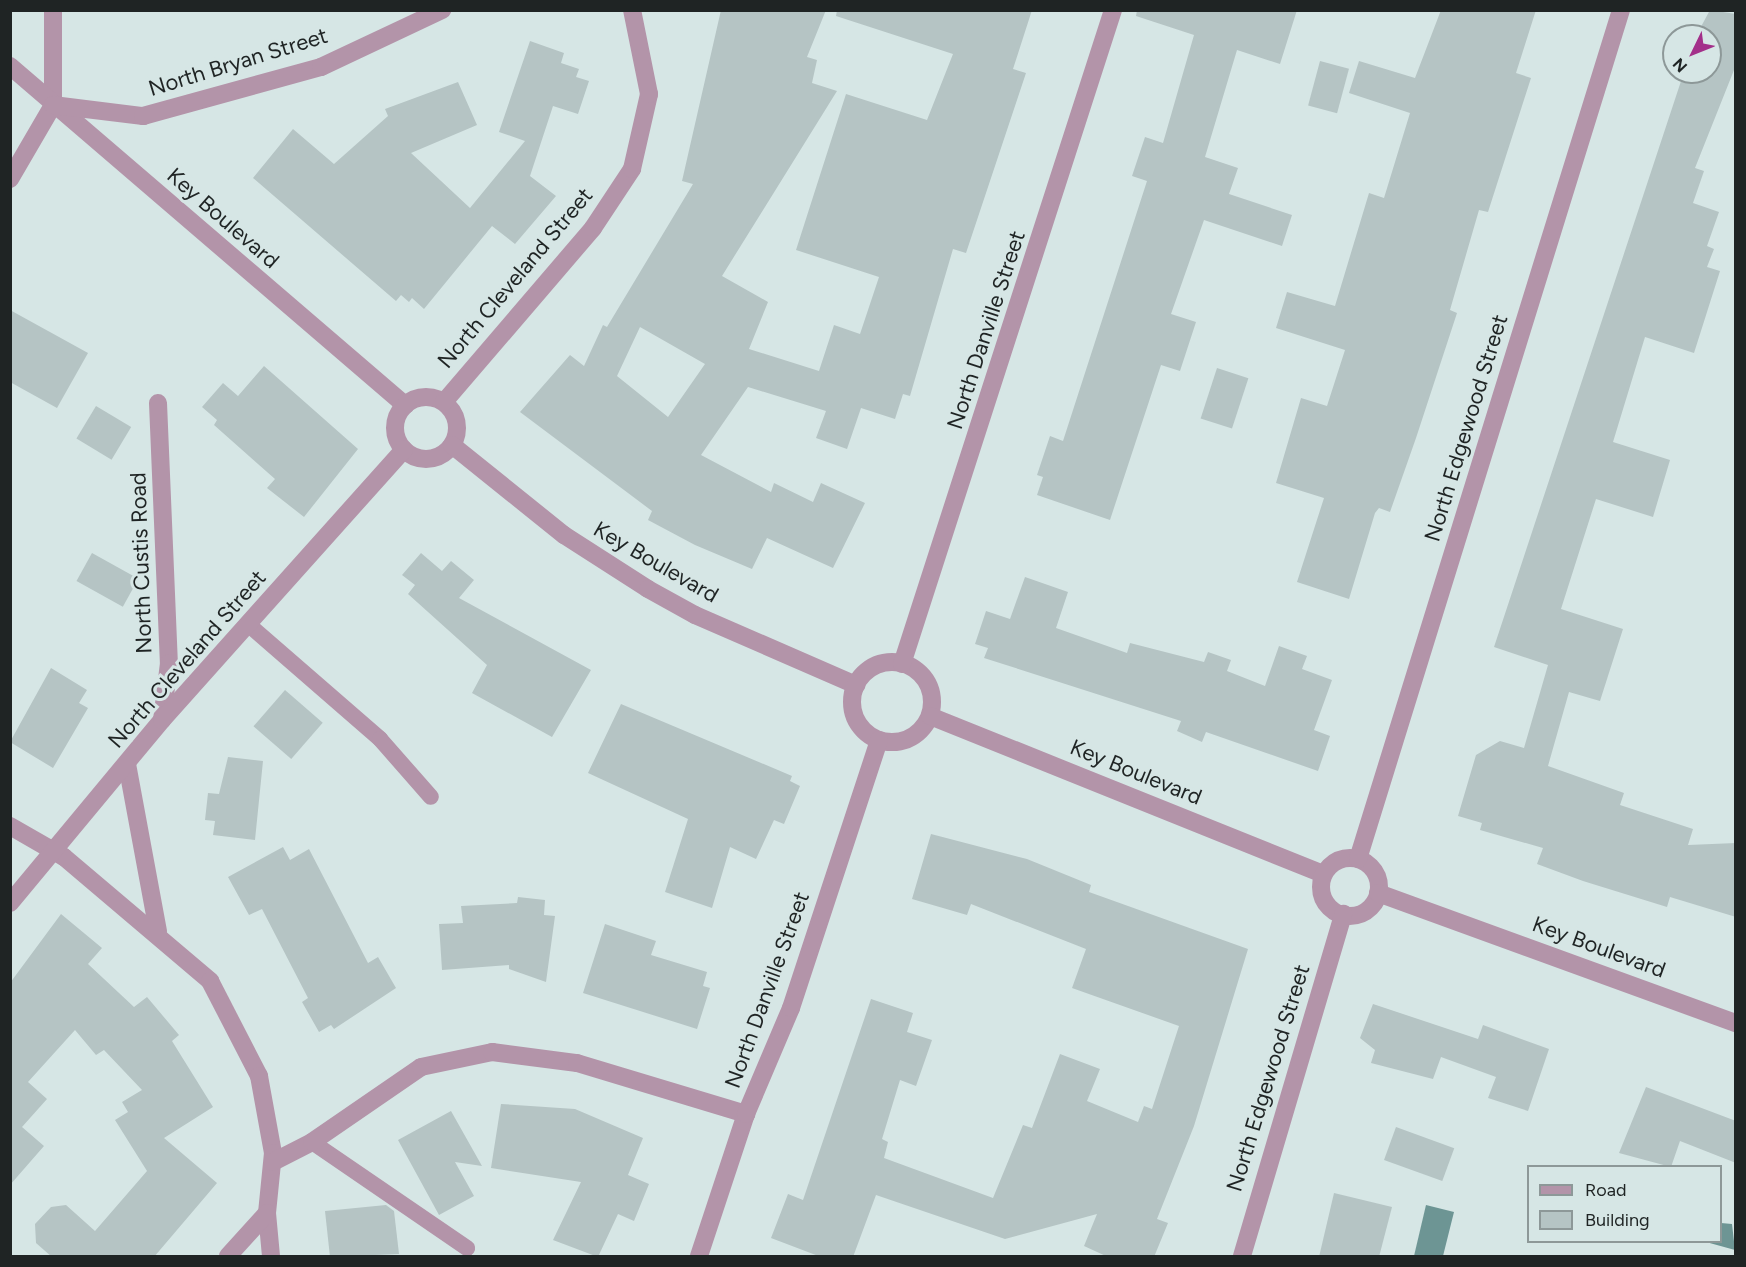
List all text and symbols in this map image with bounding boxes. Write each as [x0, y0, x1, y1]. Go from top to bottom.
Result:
street label: North Bryan Street [145, 22, 331, 102]
north arrow [1662, 24, 1722, 84]
text: N [1669, 54, 1691, 76]
street label: Key Boulevard [162, 162, 284, 274]
street label: North Cleveland Street [432, 183, 598, 373]
street label: North Danville Street [941, 227, 1031, 433]
street label: North Edgewood Street [1419, 311, 1513, 545]
street label: North Custis Road [125, 472, 157, 654]
street label: Key Boulevard [589, 516, 723, 608]
street label: North Cleveland Street [103, 565, 271, 753]
street label: Key Boulevard [1066, 734, 1206, 810]
street label: North Danville Street [719, 888, 815, 1092]
street label: Key Boulevard [1529, 911, 1669, 983]
street label: North Edgewood Street [1221, 961, 1315, 1195]
legend [1527, 1165, 1722, 1243]
text: Road [1585, 1179, 1626, 1201]
text: Building [1585, 1209, 1650, 1231]

